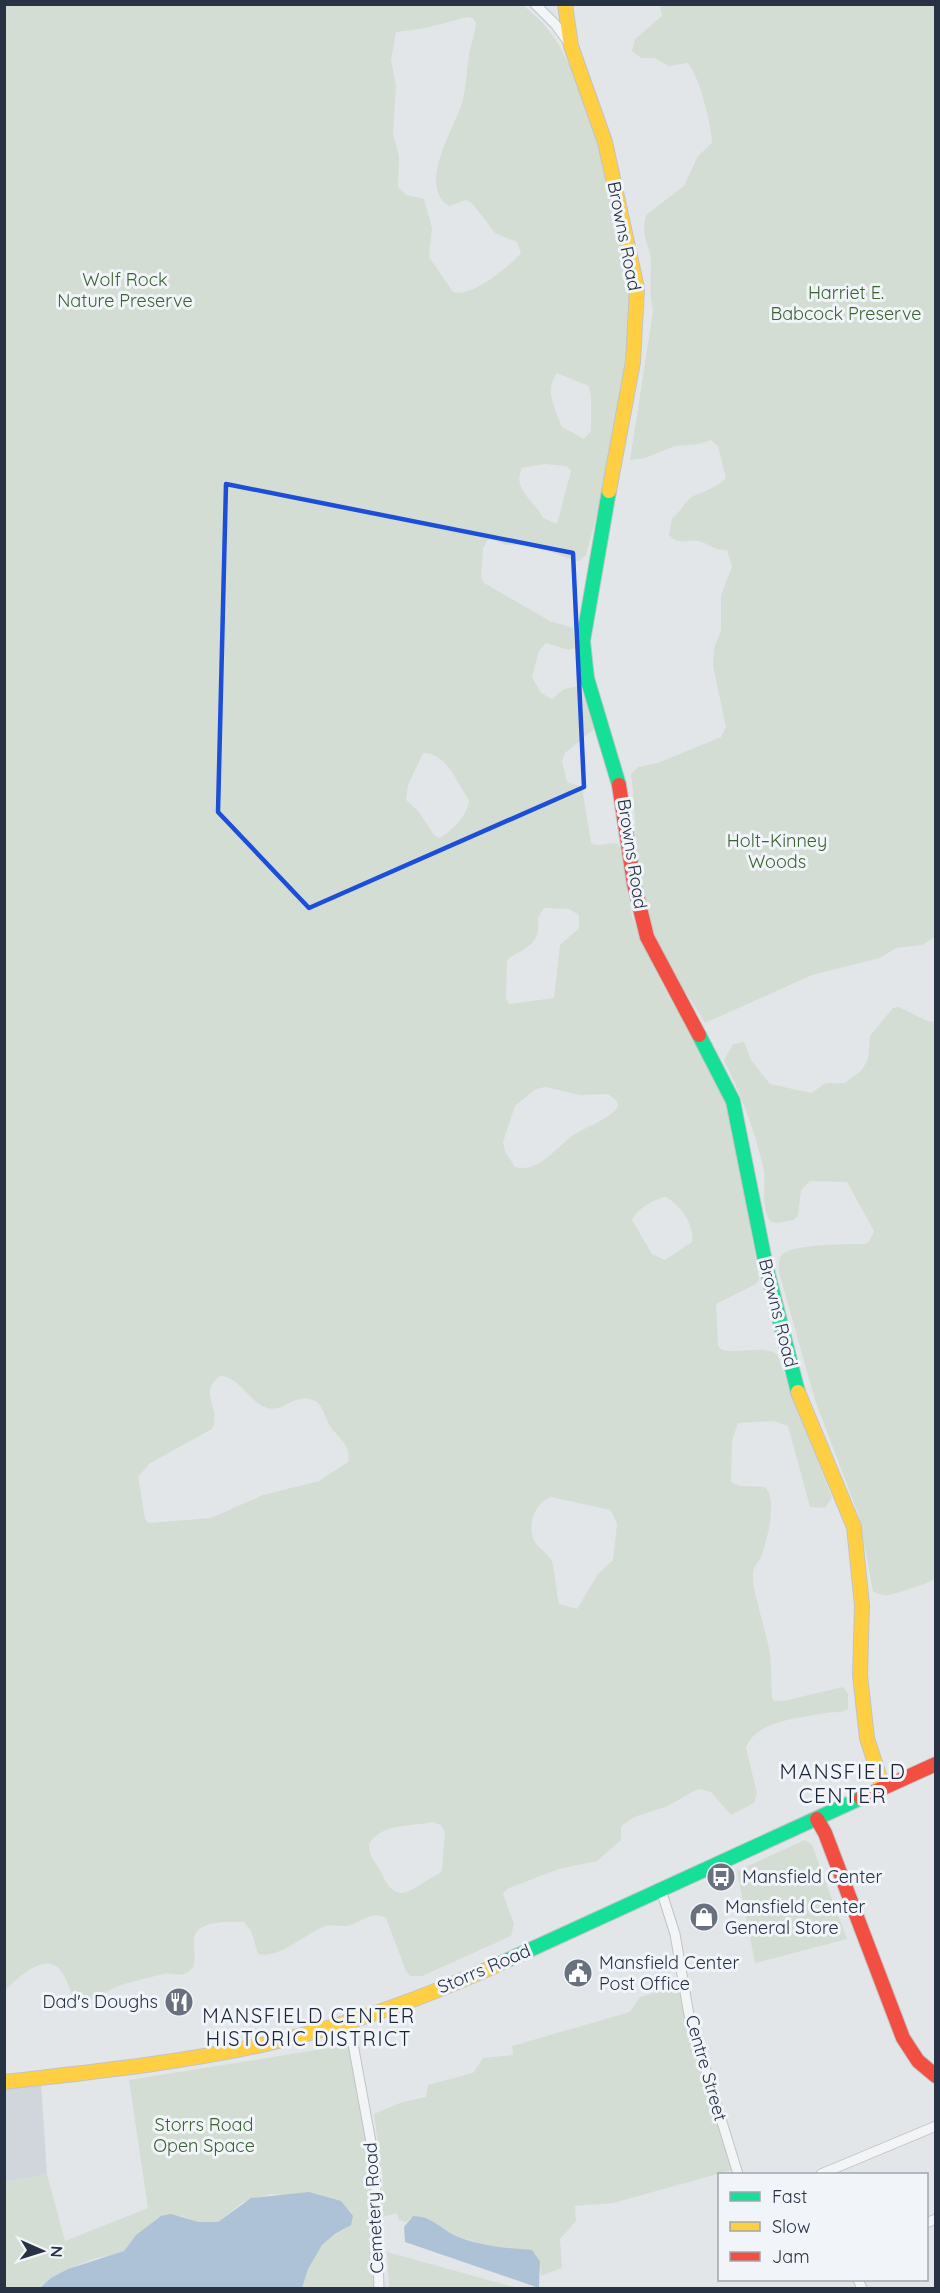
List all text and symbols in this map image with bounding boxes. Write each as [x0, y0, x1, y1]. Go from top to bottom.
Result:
street label: Browns Road [603, 179, 646, 293]
park label: Wolf Rock Nature Preserve [57, 268, 193, 312]
park label: Harriet E. Babcock Preserve [770, 281, 922, 325]
street label: Browns Road [612, 797, 653, 911]
park label: Holt–Kinney Woods [727, 829, 827, 873]
street label: Browns Road [754, 1256, 803, 1370]
district label: MANSFIELD CENTER [780, 1758, 906, 1808]
bus stop icon: Mansfield Center [705, 1861, 737, 1893]
place label: Mansfield Center [742, 1865, 882, 1888]
place label: Mansfield Center General Store [725, 1895, 865, 1939]
shop icon: Mansfield Center General Store [688, 1901, 720, 1933]
street label: Storrs Road [434, 1939, 534, 1998]
place label: Mansfield Center Post Office [599, 1951, 739, 1995]
public building icon: Mansfield Center Post Office [562, 1957, 594, 1989]
restaurant icon: Dad's Doughs [163, 1986, 195, 2018]
place label: Dad's Doughs [42, 1990, 158, 2013]
district label: MANSFIELD CENTER HISTORIC DISTRICT [202, 2003, 416, 2051]
street label: Centre Street [680, 2012, 733, 2124]
park label: Storrs Road Open Space [153, 2113, 255, 2157]
street label: Cemetery Road [359, 2142, 388, 2274]
legend [718, 2173, 928, 2281]
text: Fast [772, 2185, 807, 2208]
text: Slow [772, 2215, 810, 2238]
north arrow [12, 2221, 72, 2281]
text: N [47, 2245, 67, 2258]
text: Jam [772, 2245, 810, 2268]

